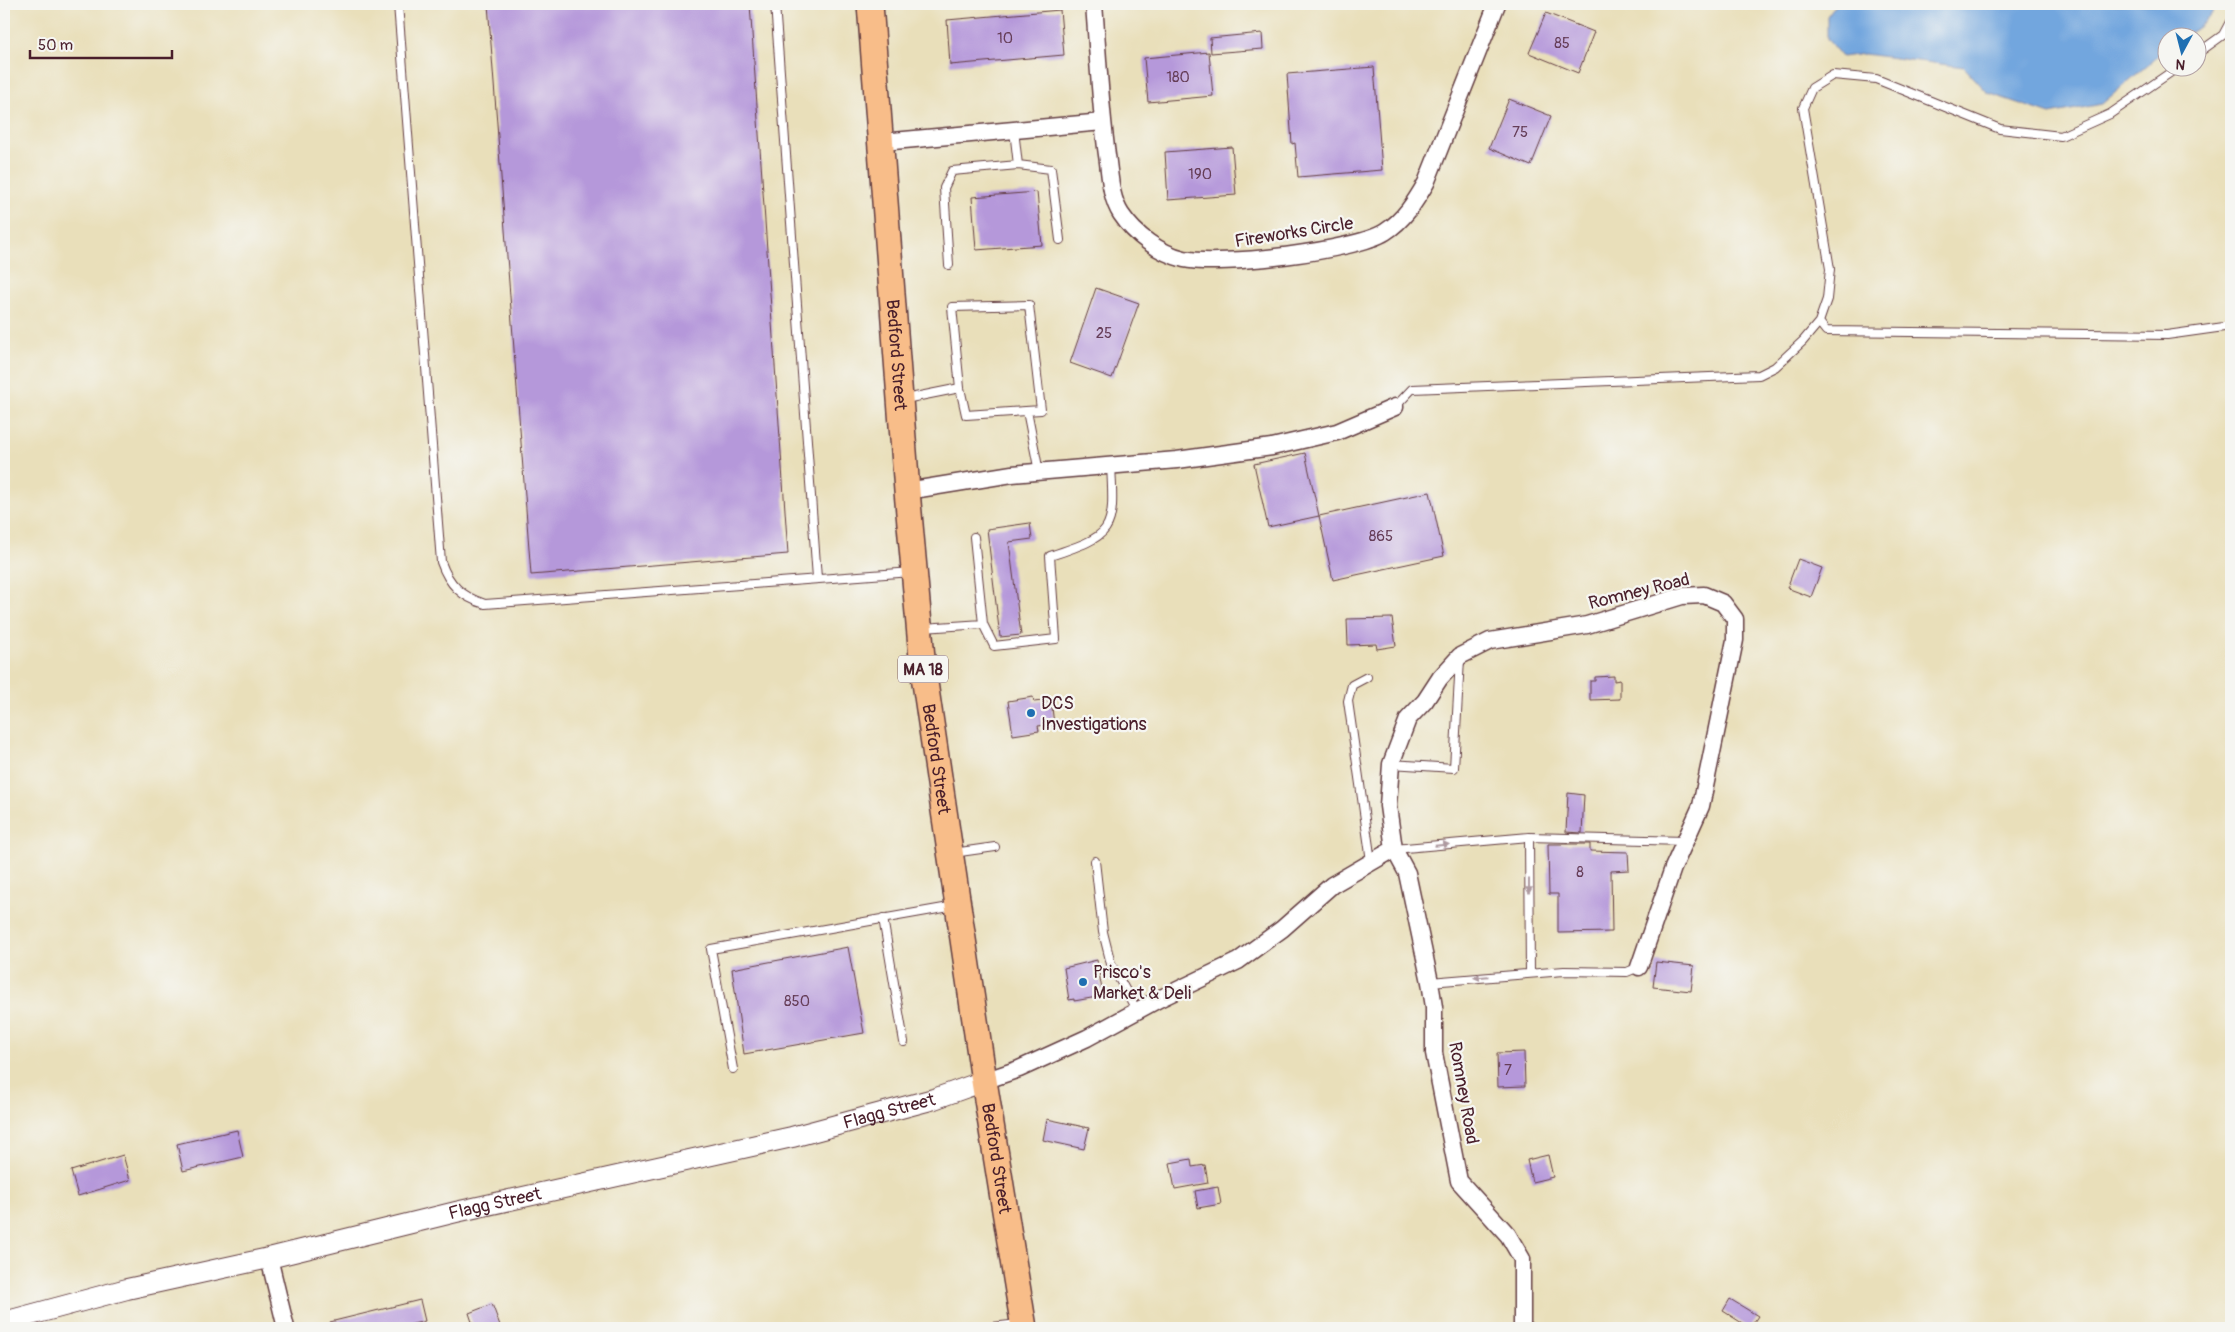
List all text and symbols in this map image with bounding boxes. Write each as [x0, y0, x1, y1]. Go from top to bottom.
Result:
scale bar [30, 28, 172, 60]
north arrow [2158, 28, 2208, 78]
house number: 10 [997, 29, 1013, 48]
house number: 85 [1554, 34, 1570, 53]
text: 50 m [38, 36, 73, 55]
text: N [2175, 55, 2186, 73]
house number: 180 [1166, 68, 1190, 87]
house number: 75 [1512, 123, 1528, 142]
house number: 190 [1188, 165, 1212, 184]
street label: Fireworks Circle [1233, 212, 1355, 253]
street label: Bedford Street [880, 299, 912, 412]
house number: 25 [1096, 324, 1112, 343]
house number: 865 [1369, 527, 1393, 546]
street label: Romney Road [1586, 568, 1692, 615]
road number: MA 18 [898, 656, 948, 682]
place label: DCS Investigations [1041, 692, 1146, 736]
street label: Bedford Street [916, 702, 955, 817]
marker: DCS Investigations [1025, 707, 1037, 719]
one-way arrow [1435, 841, 1451, 849]
house number: 8 [1576, 863, 1584, 882]
one-way arrow [1525, 878, 1533, 894]
place label: Prisco's Market & Deli [1093, 961, 1191, 1005]
one-way arrow [1473, 973, 1489, 981]
marker: Prisco's Market & Deli [1077, 976, 1089, 988]
house number: 850 [784, 992, 810, 1011]
street label: Romney Road [1443, 1040, 1484, 1146]
house number: 7 [1504, 1061, 1512, 1080]
street label: Flagg Street [841, 1088, 938, 1135]
street label: Bedford Street [976, 1102, 1016, 1216]
street label: Flagg Street [446, 1182, 544, 1225]

